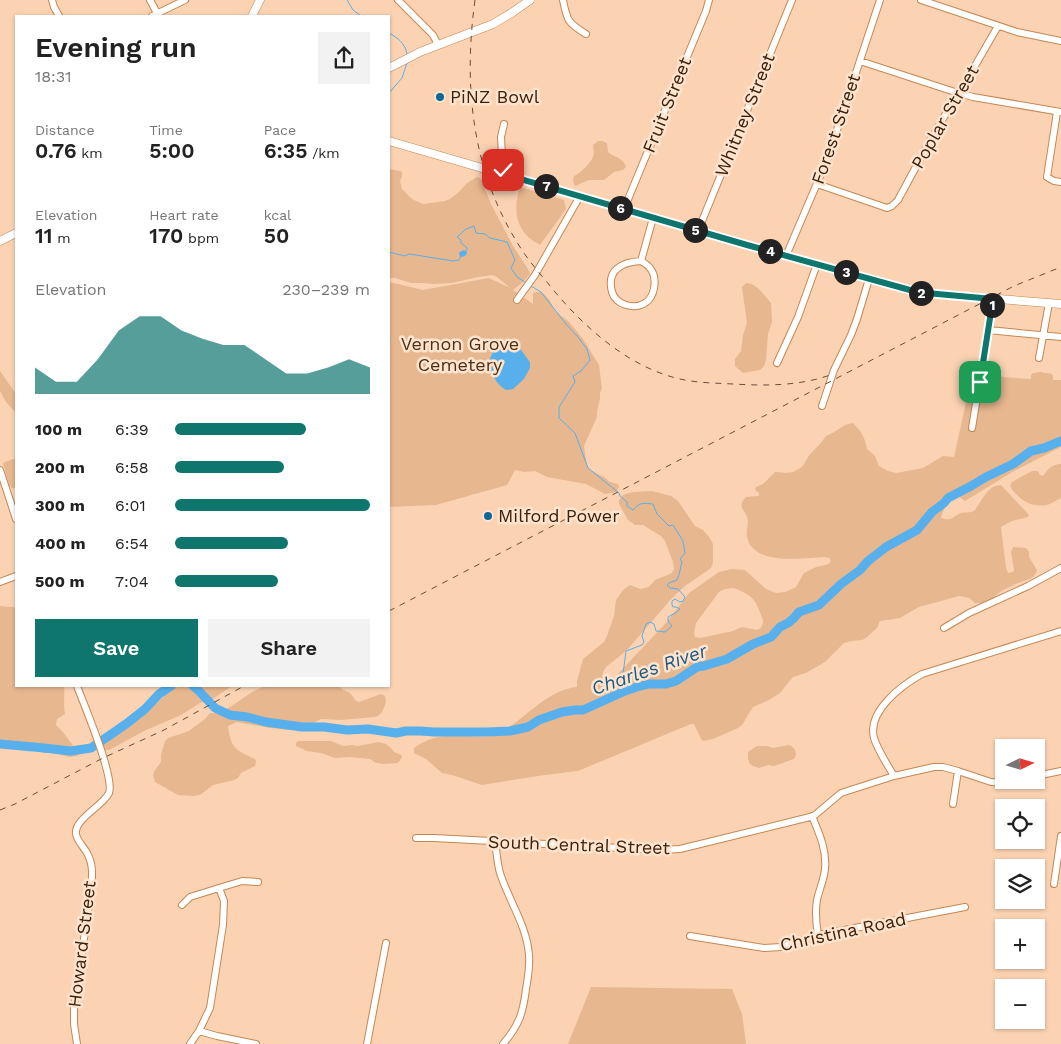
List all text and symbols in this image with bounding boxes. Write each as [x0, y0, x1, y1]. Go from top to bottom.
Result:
text: Evening run [35, 31, 196, 64]
button: share [318, 32, 370, 84]
street label: Whitney Street [710, 50, 779, 179]
street label: Fruit Street [638, 53, 695, 156]
street label: Poplar Street [907, 61, 983, 172]
text: 18:31 [35, 67, 71, 86]
street label: Forest Street [807, 70, 864, 187]
place label: PiNZ Bowl [450, 86, 540, 107]
marker: PiNZ Bowl [434, 91, 446, 103]
text: Distance [35, 122, 95, 138]
text: Time [149, 122, 183, 138]
text: Pace [264, 122, 296, 138]
text: 0.76 [35, 138, 77, 163]
text: 5:00 [149, 138, 195, 163]
text: 6:35 [264, 138, 307, 163]
text: km [77, 145, 103, 161]
text: /km [307, 145, 340, 161]
pin [482, 149, 524, 191]
icon: check [489, 156, 517, 184]
pin: 7 [534, 174, 558, 198]
text: 7 [542, 178, 551, 194]
pin: 6 [608, 196, 632, 220]
text: 6 [616, 200, 625, 216]
text: Elevation [35, 207, 98, 223]
text: Heart rate [149, 207, 219, 223]
text: kcal [264, 207, 291, 223]
pin: 5 [682, 218, 708, 242]
text: 5 [691, 222, 700, 238]
text: 11 [35, 223, 52, 248]
text: 170 [149, 223, 183, 248]
text: 50 [264, 223, 289, 248]
text: m [52, 230, 71, 246]
text: bpm [183, 230, 219, 246]
pin: 4 [758, 238, 782, 264]
text: 4 [766, 243, 775, 259]
pin: 3 [834, 260, 858, 284]
text: 3 [842, 264, 851, 280]
text: Elevation [35, 280, 106, 299]
text: 230–239 m [282, 280, 370, 299]
pin: 2 [908, 280, 934, 306]
text: 2 [917, 285, 926, 301]
pin: 1 [980, 292, 1004, 318]
text: 1 [989, 297, 996, 313]
park label: Vernon Grove Cemetery [401, 333, 519, 375]
pin [959, 361, 1001, 403]
icon: arrive [966, 368, 994, 396]
text: 100 m [35, 420, 82, 439]
text: 6:39 [115, 420, 149, 439]
text: 200 m [35, 458, 85, 477]
text: 6:58 [115, 458, 149, 477]
text: 300 m [35, 496, 85, 515]
text: 6:01 [115, 496, 146, 515]
place label: Milford Power [498, 505, 620, 526]
marker: Milford Power [482, 510, 494, 522]
text: 400 m [35, 534, 86, 553]
text: 6:54 [115, 534, 149, 553]
text: 500 m [35, 572, 85, 591]
text: 7:04 [115, 572, 148, 591]
button: Save [35, 619, 198, 677]
button: Share [208, 619, 370, 677]
water label: Charles River [588, 639, 711, 700]
north arrow [995, 739, 1045, 789]
map controls [995, 739, 1045, 1029]
button: locate [995, 799, 1045, 849]
street label: South Central Street [488, 831, 671, 858]
button: layers [995, 859, 1045, 909]
street label: Howard Street [63, 879, 100, 1008]
street label: Christina Road [778, 908, 908, 955]
button: + [995, 919, 1045, 969]
button: − [995, 979, 1045, 1029]

